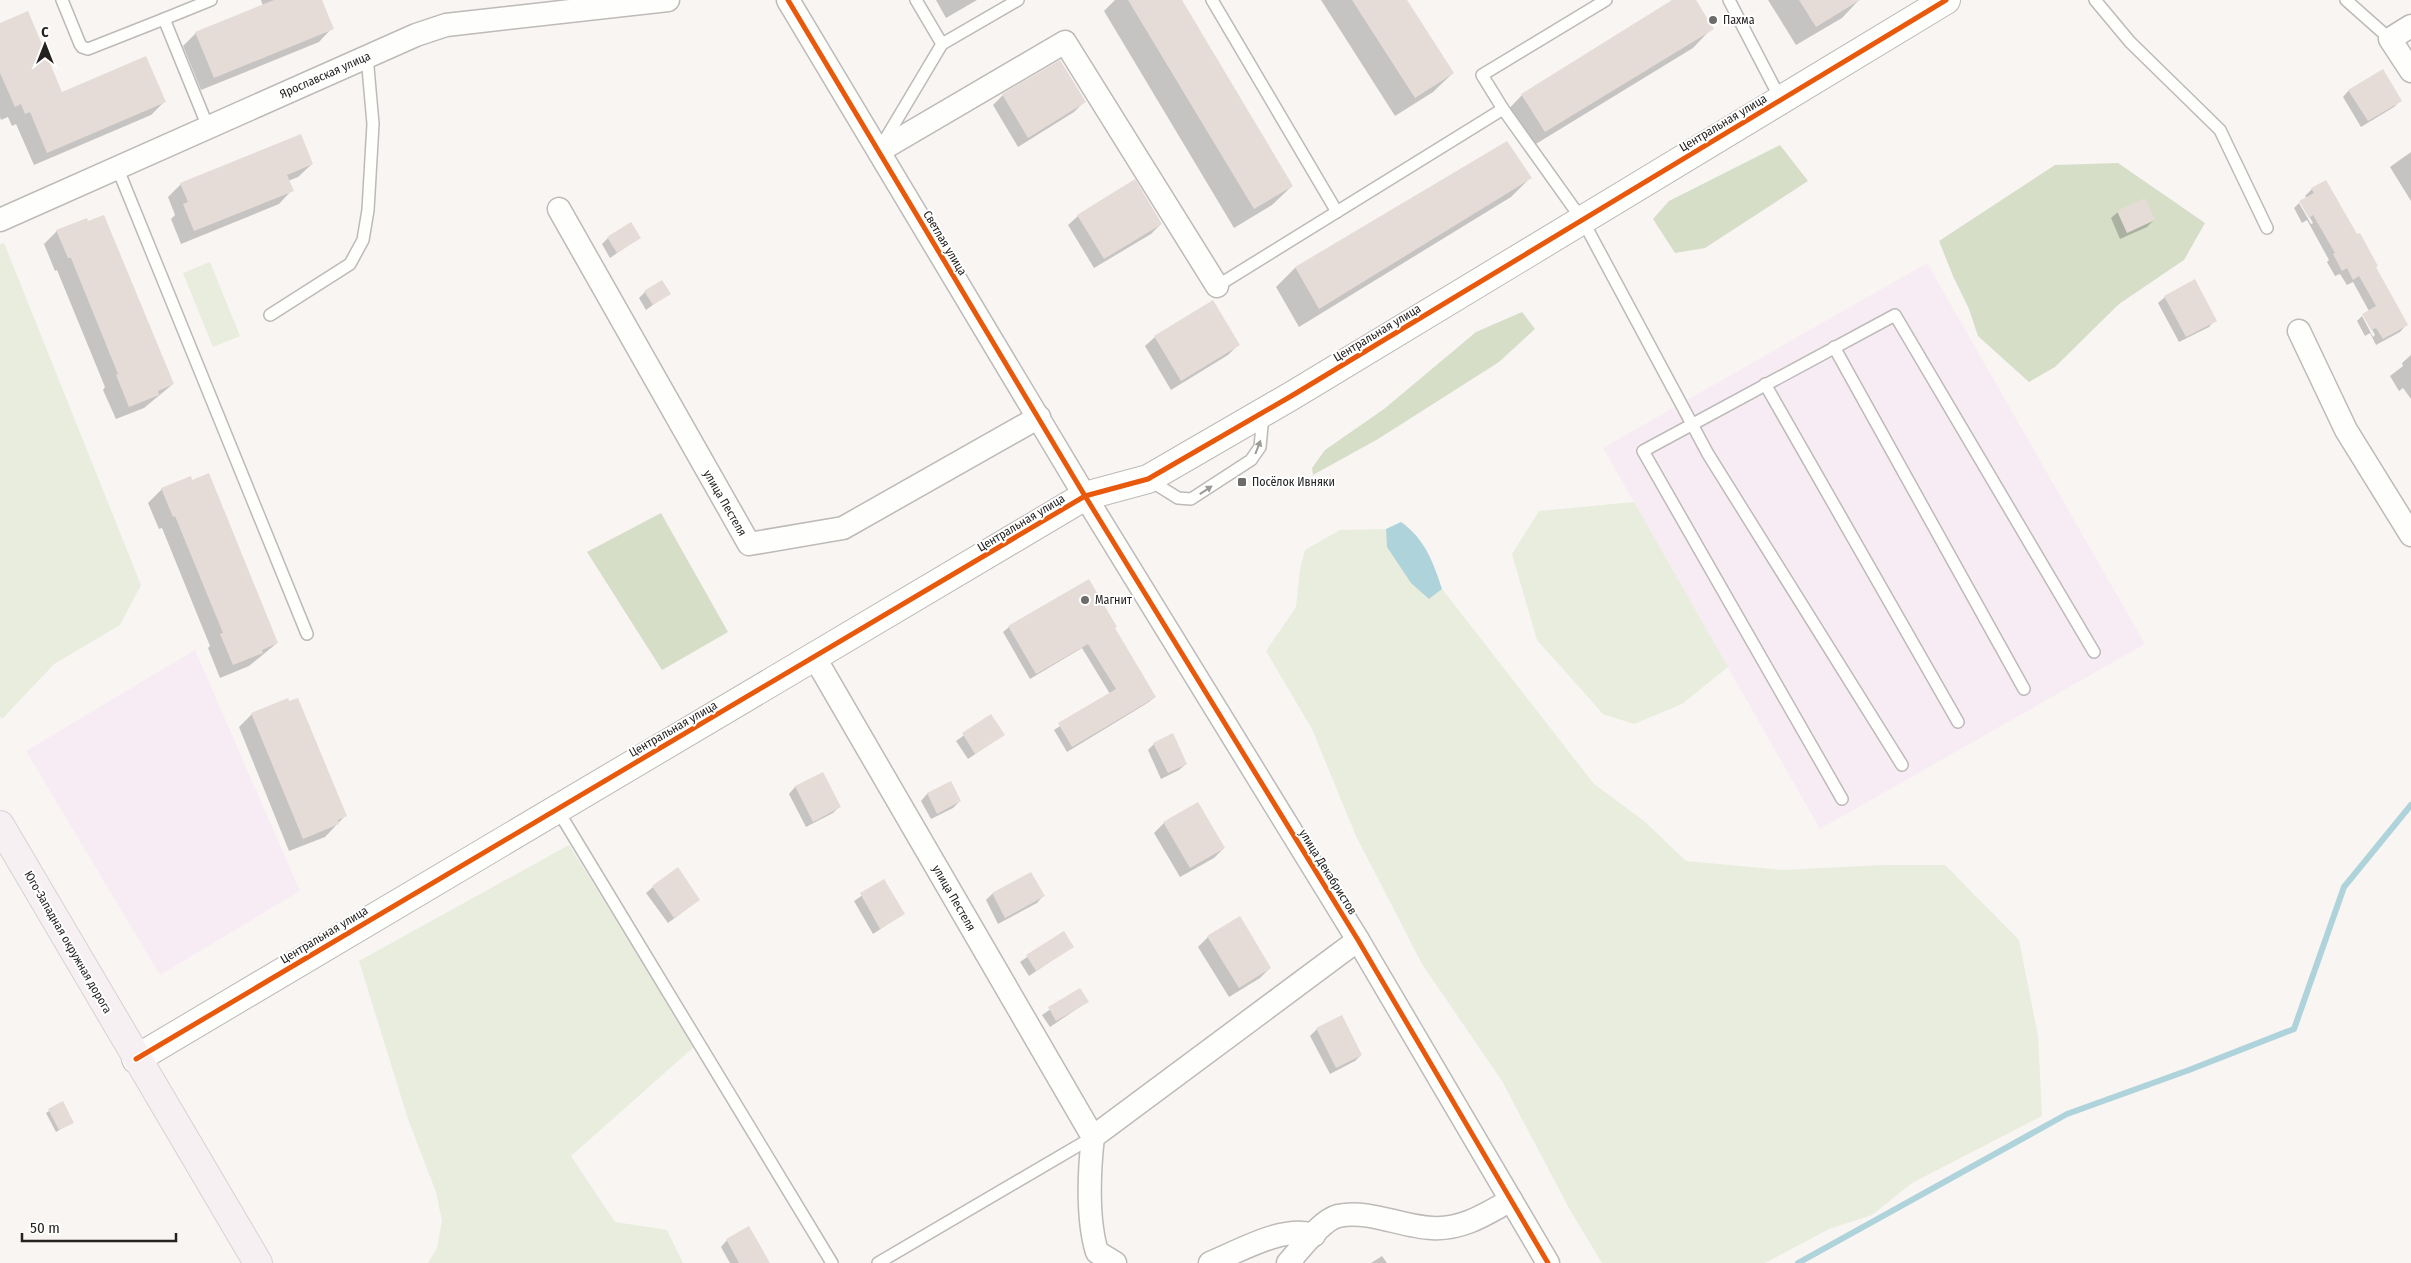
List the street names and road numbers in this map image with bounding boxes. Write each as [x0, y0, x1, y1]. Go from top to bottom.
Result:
street label: Ярославская улица [278, 49, 373, 101]
street label: Центральная улица [1677, 91, 1769, 155]
street label: Светлая улица [920, 208, 970, 278]
street label: Центральная улица [1331, 301, 1423, 365]
street label: улица Пестеля [701, 468, 749, 538]
street label: Центральная улица [975, 491, 1067, 555]
street label: Центральная улица [626, 698, 720, 760]
street label: улица Декабристов [1296, 827, 1360, 917]
street label: улица Пестеля [930, 863, 978, 933]
street label: Юго-Западная окружная дорога [21, 868, 115, 1016]
street label: Центральная улица [278, 903, 370, 967]

